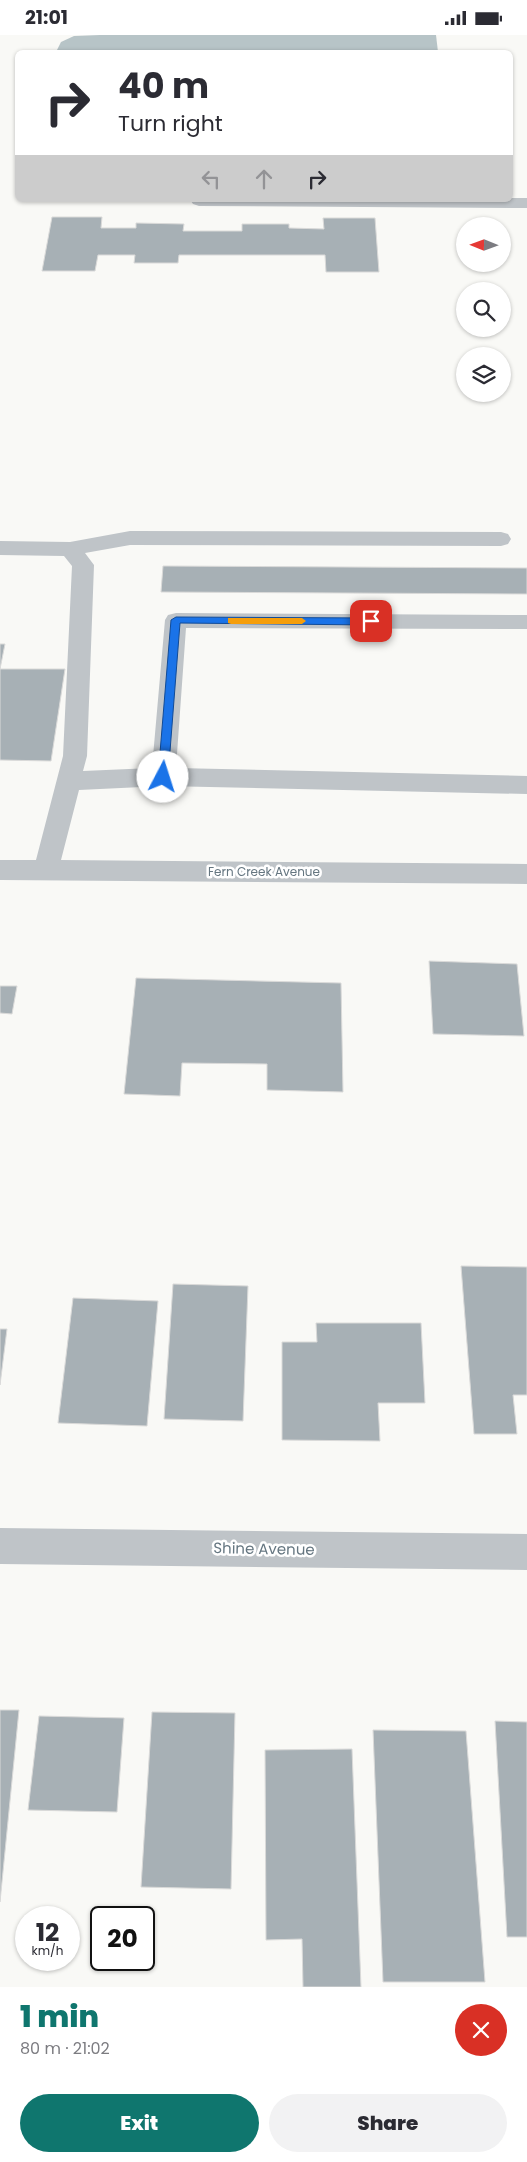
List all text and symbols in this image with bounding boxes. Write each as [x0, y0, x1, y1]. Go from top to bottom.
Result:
text: 21:01 [25, 4, 68, 31]
text: 40 m [118, 61, 209, 110]
icon: right [35, 70, 100, 135]
text: Turn right [118, 108, 223, 139]
icon: left [197, 165, 225, 193]
icon: ahead [250, 165, 278, 193]
icon: right [303, 165, 331, 193]
north arrow [456, 217, 511, 273]
map controls [456, 217, 511, 402]
button: search [456, 282, 511, 337]
button: layers [456, 347, 511, 402]
pin [350, 600, 392, 642]
icon: arrive [357, 607, 385, 635]
position arrow [136, 750, 188, 802]
street label: Fern Creek Avenue [208, 863, 320, 880]
street label: Shine Avenue [213, 1537, 315, 1560]
speed limit sign: 20 [90, 1906, 155, 1971]
text: 12 [36, 1915, 59, 1950]
text: km/h [32, 1942, 63, 1959]
text: 1 min [20, 1995, 99, 2038]
button: close [455, 2004, 507, 2056]
text: 80 m · 21:02 [20, 2037, 110, 2060]
button: Exit [20, 2094, 259, 2152]
button: Share [269, 2094, 507, 2152]

